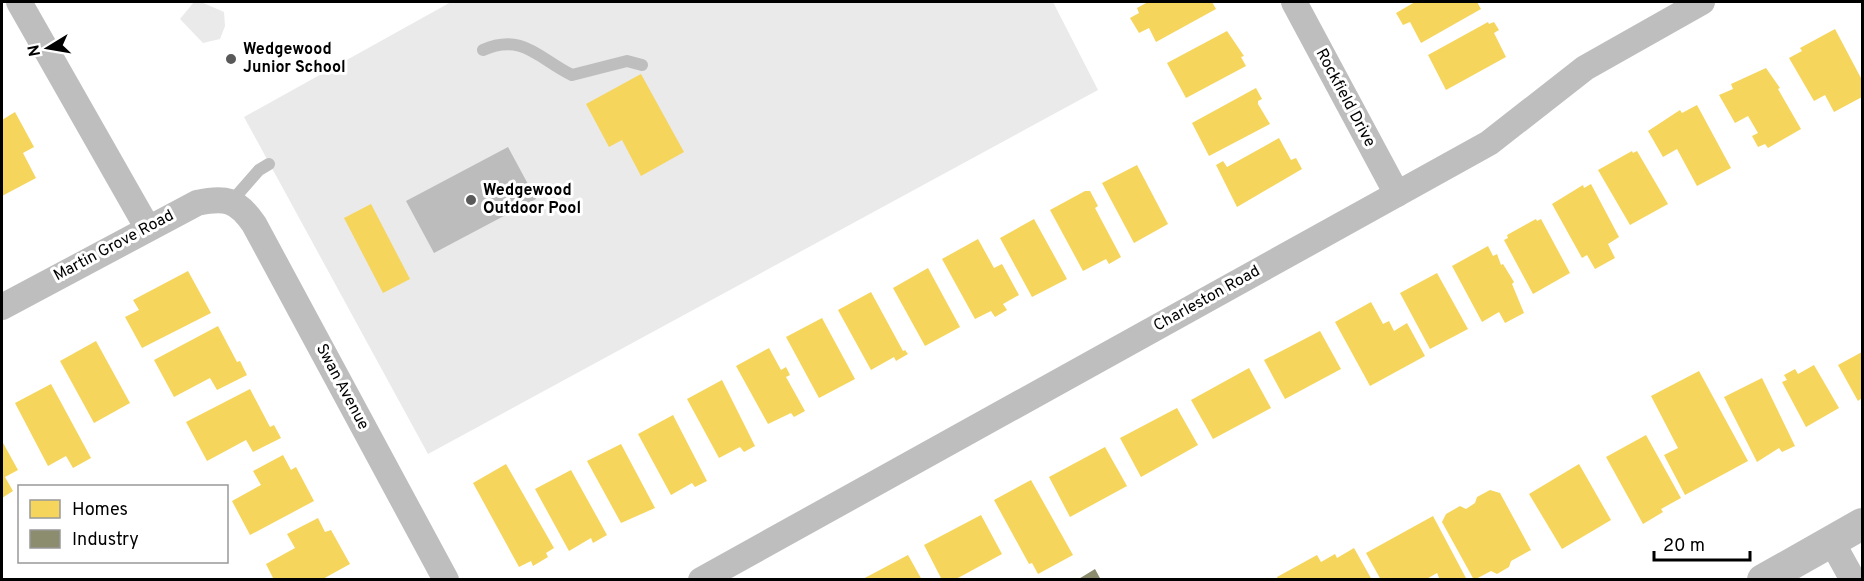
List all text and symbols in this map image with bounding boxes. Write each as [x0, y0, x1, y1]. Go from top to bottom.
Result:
north arrow [18, 18, 78, 78]
place label: Wedgewood Junior School [243, 40, 346, 78]
text: N [24, 43, 46, 58]
street label: Rockfield Drive [1311, 45, 1379, 151]
marker: Wedgewood Junior School [224, 52, 238, 66]
place label: Wedgewood Outdoor Pool [483, 181, 581, 219]
marker: Wedgewood Outdoor Pool [464, 193, 478, 207]
street label: Martin Grove Road [50, 206, 178, 286]
street label: Charleston Road [1150, 261, 1264, 337]
street label: Swan Avenue [311, 341, 373, 433]
legend [18, 485, 228, 563]
text: Homes [72, 499, 128, 522]
scale bar [1654, 524, 1750, 562]
text: Industry [72, 529, 139, 552]
text: 20 m [1663, 535, 1705, 558]

